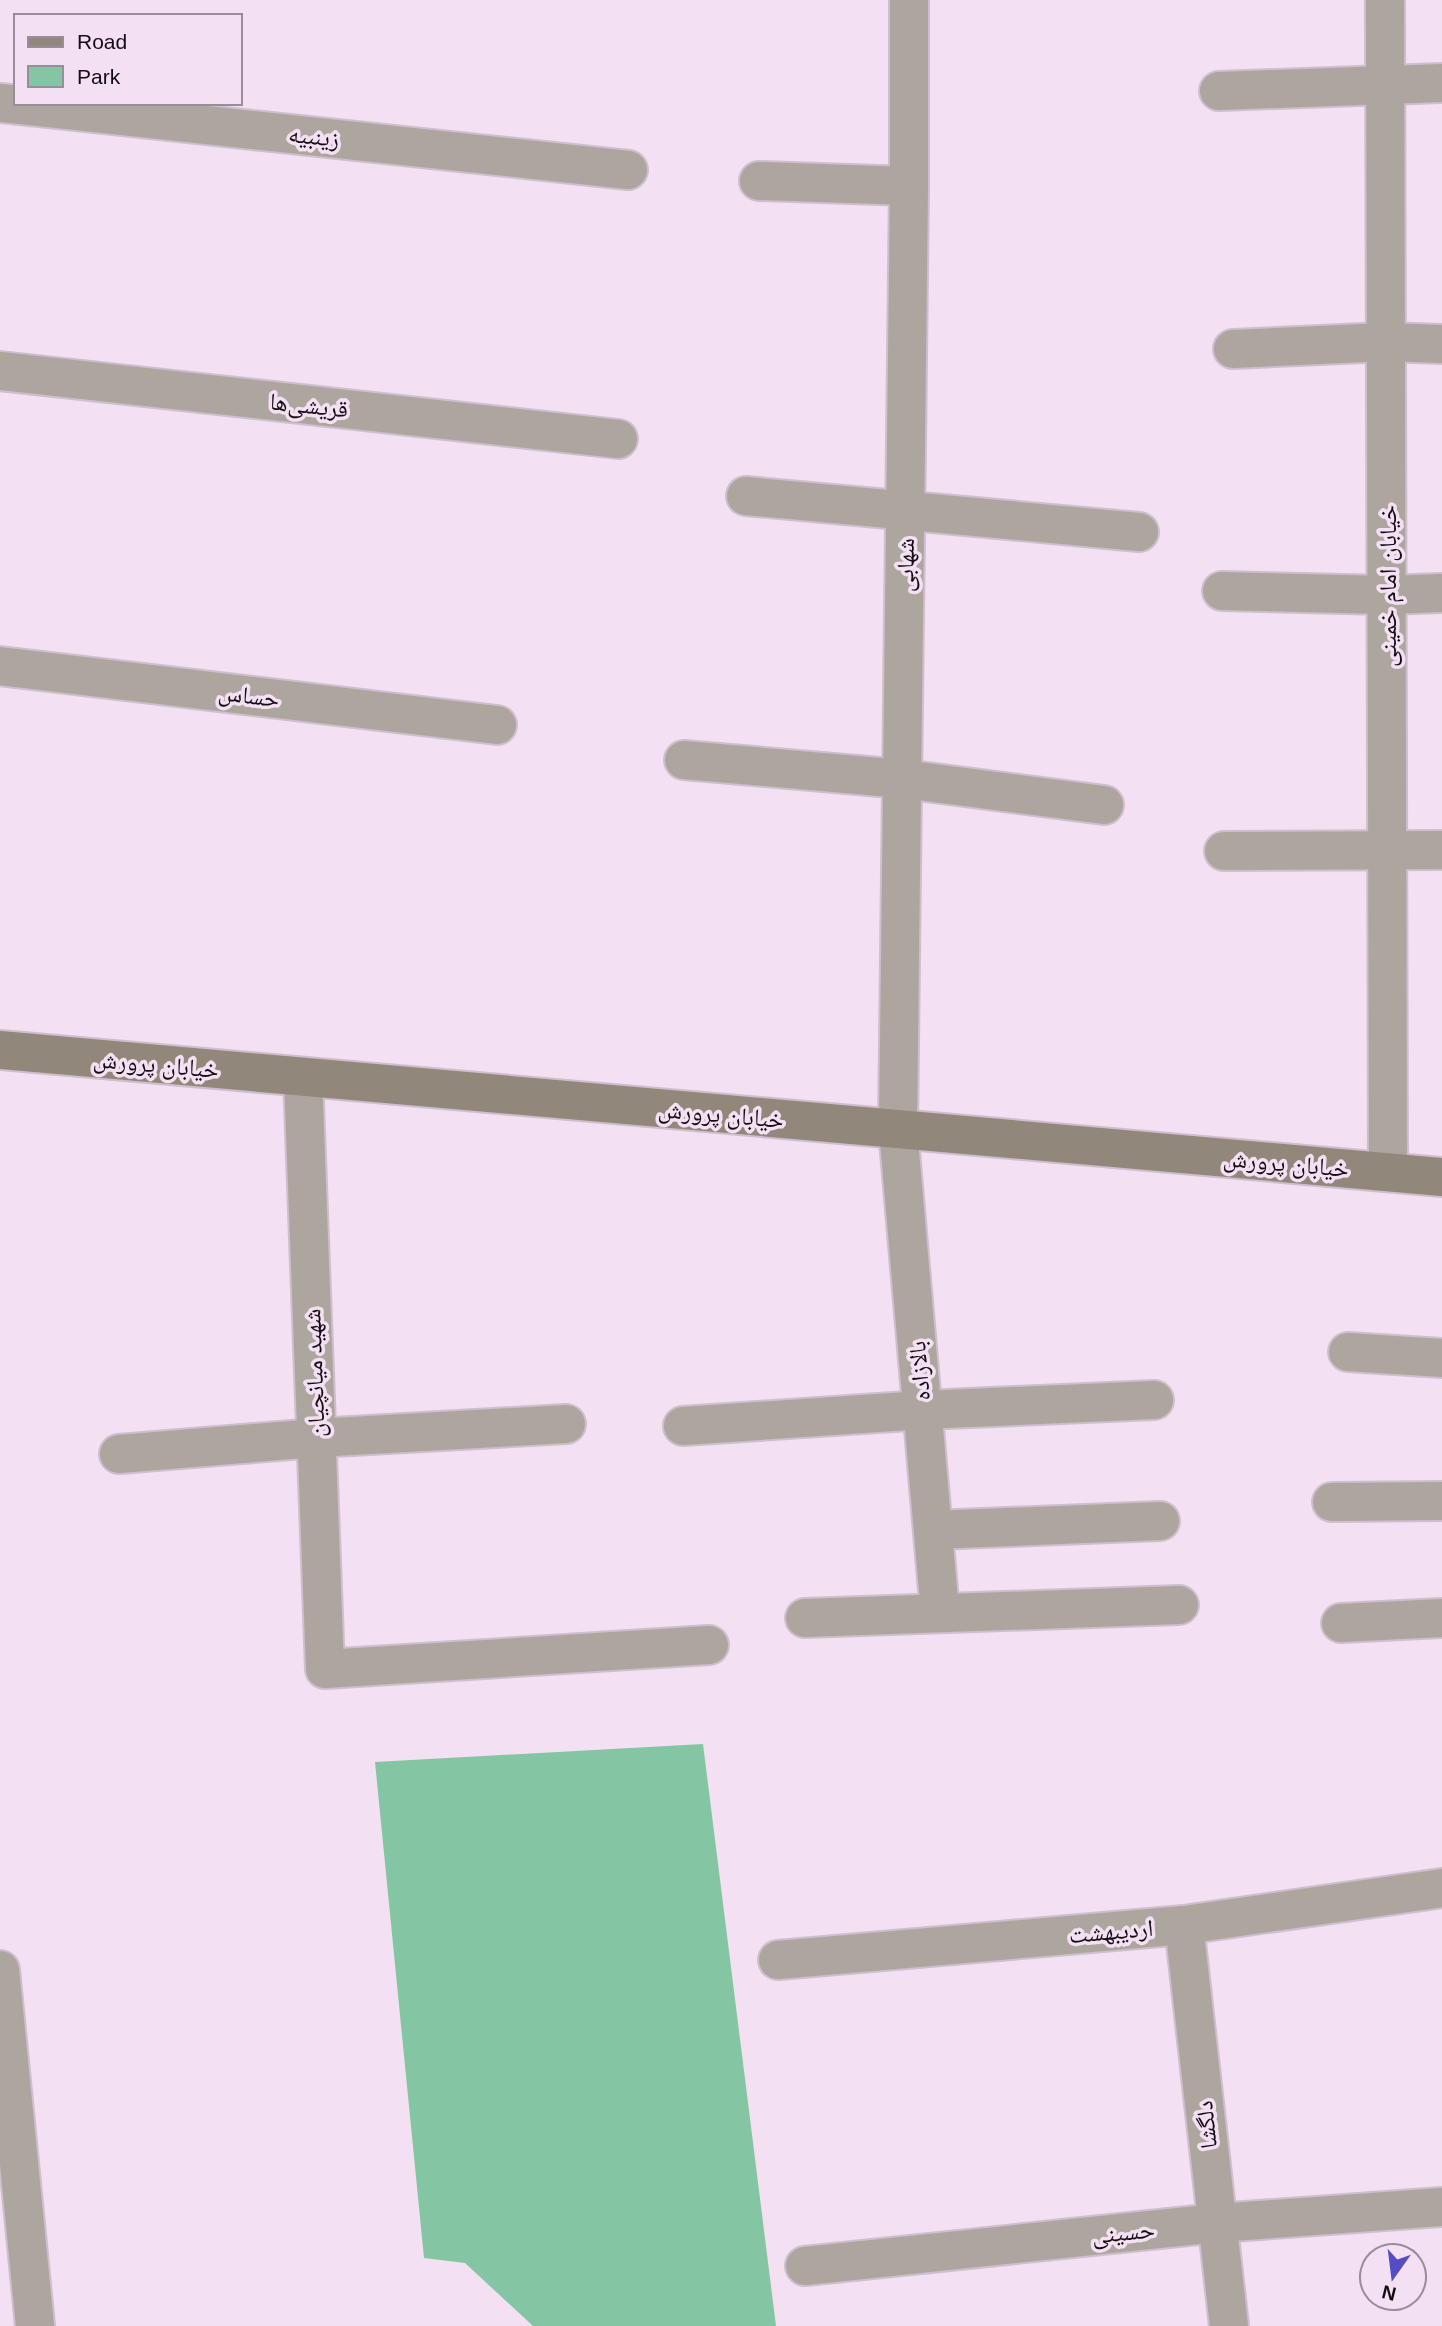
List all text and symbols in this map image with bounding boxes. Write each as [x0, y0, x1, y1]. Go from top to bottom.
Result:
legend [14, 14, 242, 105]
text: Road [77, 30, 127, 53]
text: Park [77, 65, 121, 88]
street label: زینبیه [287, 120, 341, 153]
street label: قریشی‌ها [268, 387, 350, 424]
street label: خیابان امام خمینی [1374, 505, 1404, 667]
street label: شهابی [891, 538, 920, 592]
street label: حساس [217, 678, 281, 713]
street label: خیابان پرورش [92, 1045, 220, 1084]
street label: خیابان پرورش [657, 1095, 785, 1134]
street label: خیابان پرورش [1222, 1144, 1350, 1183]
street label: شهید میانچیان [298, 1308, 331, 1438]
street label: بالازاده [903, 1340, 936, 1402]
street label: اردیبهشت [1068, 1914, 1154, 1949]
street label: دلگشا [1190, 2100, 1222, 2150]
street label: حسینی [1090, 2215, 1156, 2250]
north arrow [1358, 2242, 1428, 2312]
text: N [1380, 2281, 1398, 2305]

